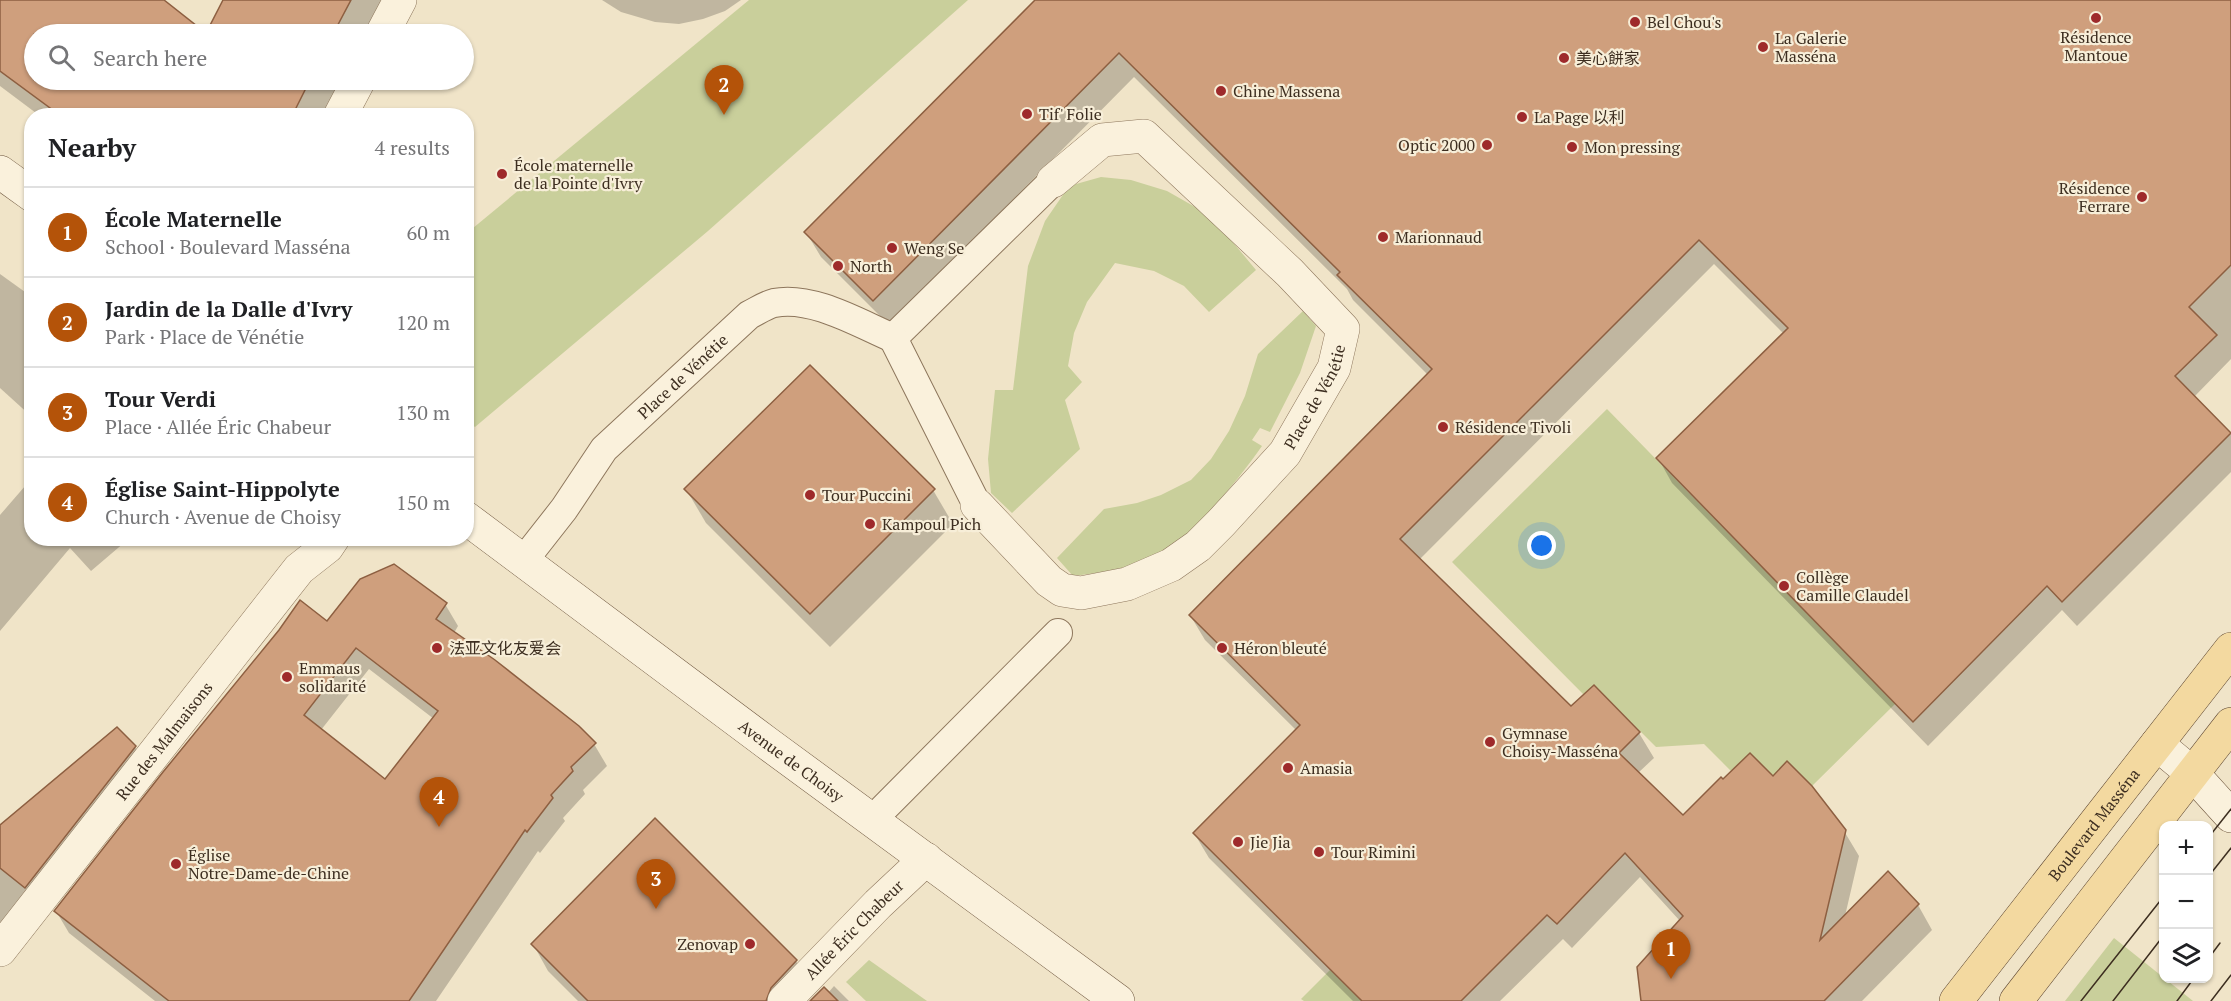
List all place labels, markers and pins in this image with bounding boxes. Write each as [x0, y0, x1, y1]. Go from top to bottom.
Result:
place label: Bel Chou's [1647, 11, 1721, 33]
marker: Résidence Mantoue [2089, 11, 2103, 25]
marker: Bel Chou's [1628, 15, 1642, 29]
place label: Résidence Mantoue [2060, 26, 2132, 66]
place label: La Galerie Masséna [1775, 27, 1847, 67]
marker: La Galerie Masséna [1756, 40, 1770, 54]
place label: 美心餅家 [1576, 47, 1640, 69]
marker: 美心餅家 [1557, 51, 1571, 65]
pin: 2 [704, 66, 744, 115]
place label: Chine Massena [1233, 80, 1340, 102]
marker: Chine Massena [1214, 84, 1228, 98]
place label: Tif' Folie [1039, 103, 1102, 125]
place label: La Page 以利 [1534, 106, 1625, 128]
marker: Tif' Folie [1020, 107, 1034, 121]
marker: La Page 以利 [1515, 110, 1529, 124]
place label: Optic 2000 [1398, 134, 1475, 156]
place label: Mon pressing [1584, 136, 1681, 158]
marker: Optic 2000 [1480, 138, 1494, 152]
marker: Mon pressing [1565, 140, 1579, 154]
place label: École maternelle de la Pointe d'Ivry [514, 154, 643, 194]
marker: École maternelle de la Pointe d'Ivry [495, 167, 509, 181]
place label: Résidence Ferrare [2059, 177, 2130, 217]
marker: Résidence Ferrare [2135, 190, 2149, 204]
place label: Marionnaud [1395, 226, 1482, 248]
marker: Marionnaud [1376, 230, 1390, 244]
place label: Weng Se [904, 237, 964, 259]
marker: Weng Se [885, 241, 899, 255]
place label: North [850, 255, 893, 277]
marker: North [831, 259, 845, 273]
place label: Résidence Tivoli [1455, 416, 1571, 438]
marker: Résidence Tivoli [1436, 420, 1450, 434]
place label: Tour Puccini [822, 484, 912, 506]
marker: Tour Puccini [803, 488, 817, 502]
place label: Kampoul Pich [882, 513, 982, 535]
marker: Kampoul Pich [863, 517, 877, 531]
place label: Collège Camille Claudel [1796, 566, 1909, 606]
marker: Collège Camille Claudel [1777, 579, 1791, 593]
place label: 法亚文化友爱会 [449, 637, 561, 659]
place label: Héron bleuté [1234, 637, 1327, 659]
marker: 法亚文化友爱会 [430, 641, 444, 655]
marker: Héron bleuté [1215, 641, 1229, 655]
place label: Emmaus solidarité [299, 657, 366, 697]
marker: Emmaus solidarité [280, 670, 294, 684]
place label: Gymnase Choisy-Masséna [1502, 722, 1618, 762]
marker: Gymnase Choisy-Masséna [1483, 735, 1497, 749]
place label: Amasia [1300, 757, 1353, 779]
marker: Amasia [1281, 761, 1295, 775]
pin: 4 [420, 778, 458, 827]
place label: Jie Jia [1250, 831, 1291, 853]
marker: Jie Jia [1231, 835, 1245, 849]
place label: Tour Rimini [1331, 841, 1416, 863]
place label: Église Notre-Dame-de-Chine [188, 844, 349, 884]
marker: Tour Rimini [1312, 845, 1326, 859]
marker: Église Notre-Dame-de-Chine [169, 857, 183, 871]
pin: 3 [636, 860, 676, 909]
pin: 1 [1652, 930, 1690, 979]
place label: Zenovap [677, 933, 738, 955]
marker: Zenovap [743, 937, 757, 951]

